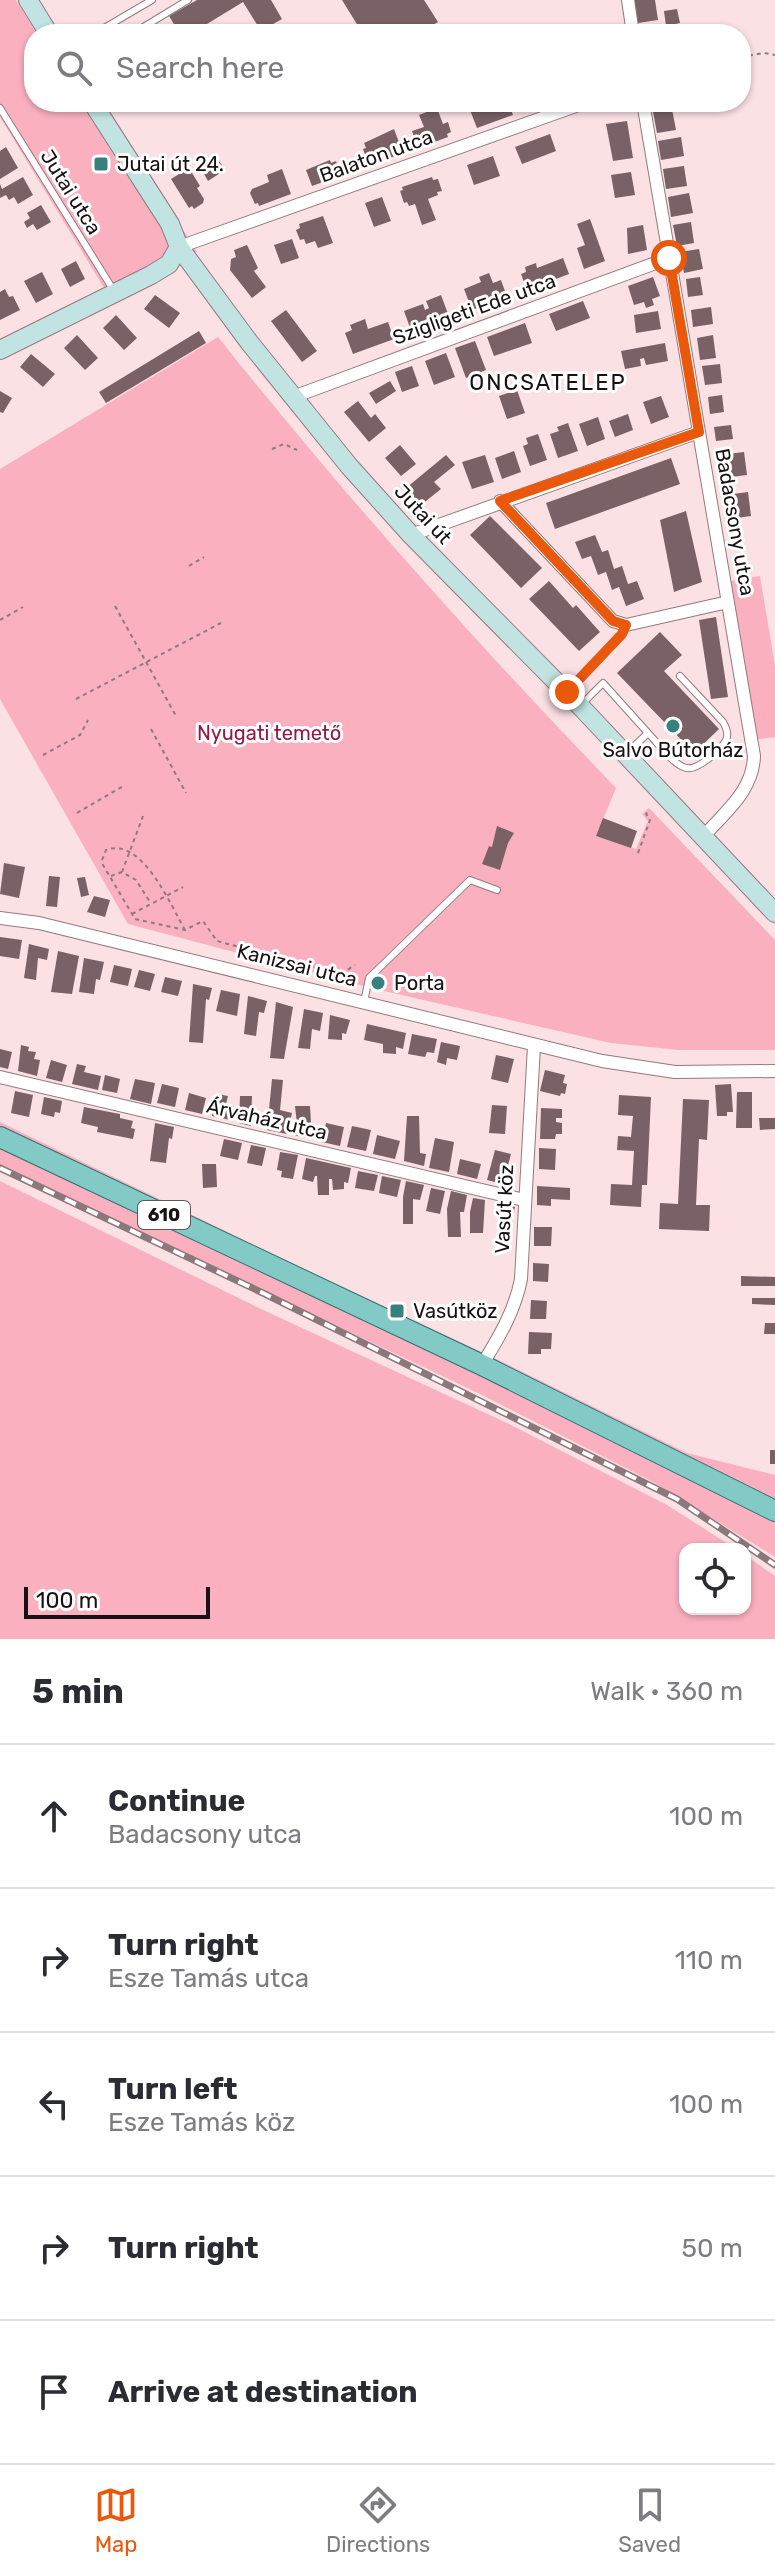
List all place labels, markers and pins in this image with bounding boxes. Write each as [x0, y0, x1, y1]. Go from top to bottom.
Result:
place label: Jutai út 24. [117, 152, 224, 176]
marker: Jutai út 24. [92, 155, 110, 173]
marker: Salvo Bútorház [664, 717, 682, 735]
place label: Salvo Bútorház [602, 738, 744, 762]
place label: Porta [394, 971, 445, 995]
marker: Porta [369, 974, 387, 992]
place label: Vasútköz [413, 1299, 497, 1323]
marker: Vasútköz [388, 1302, 406, 1320]

